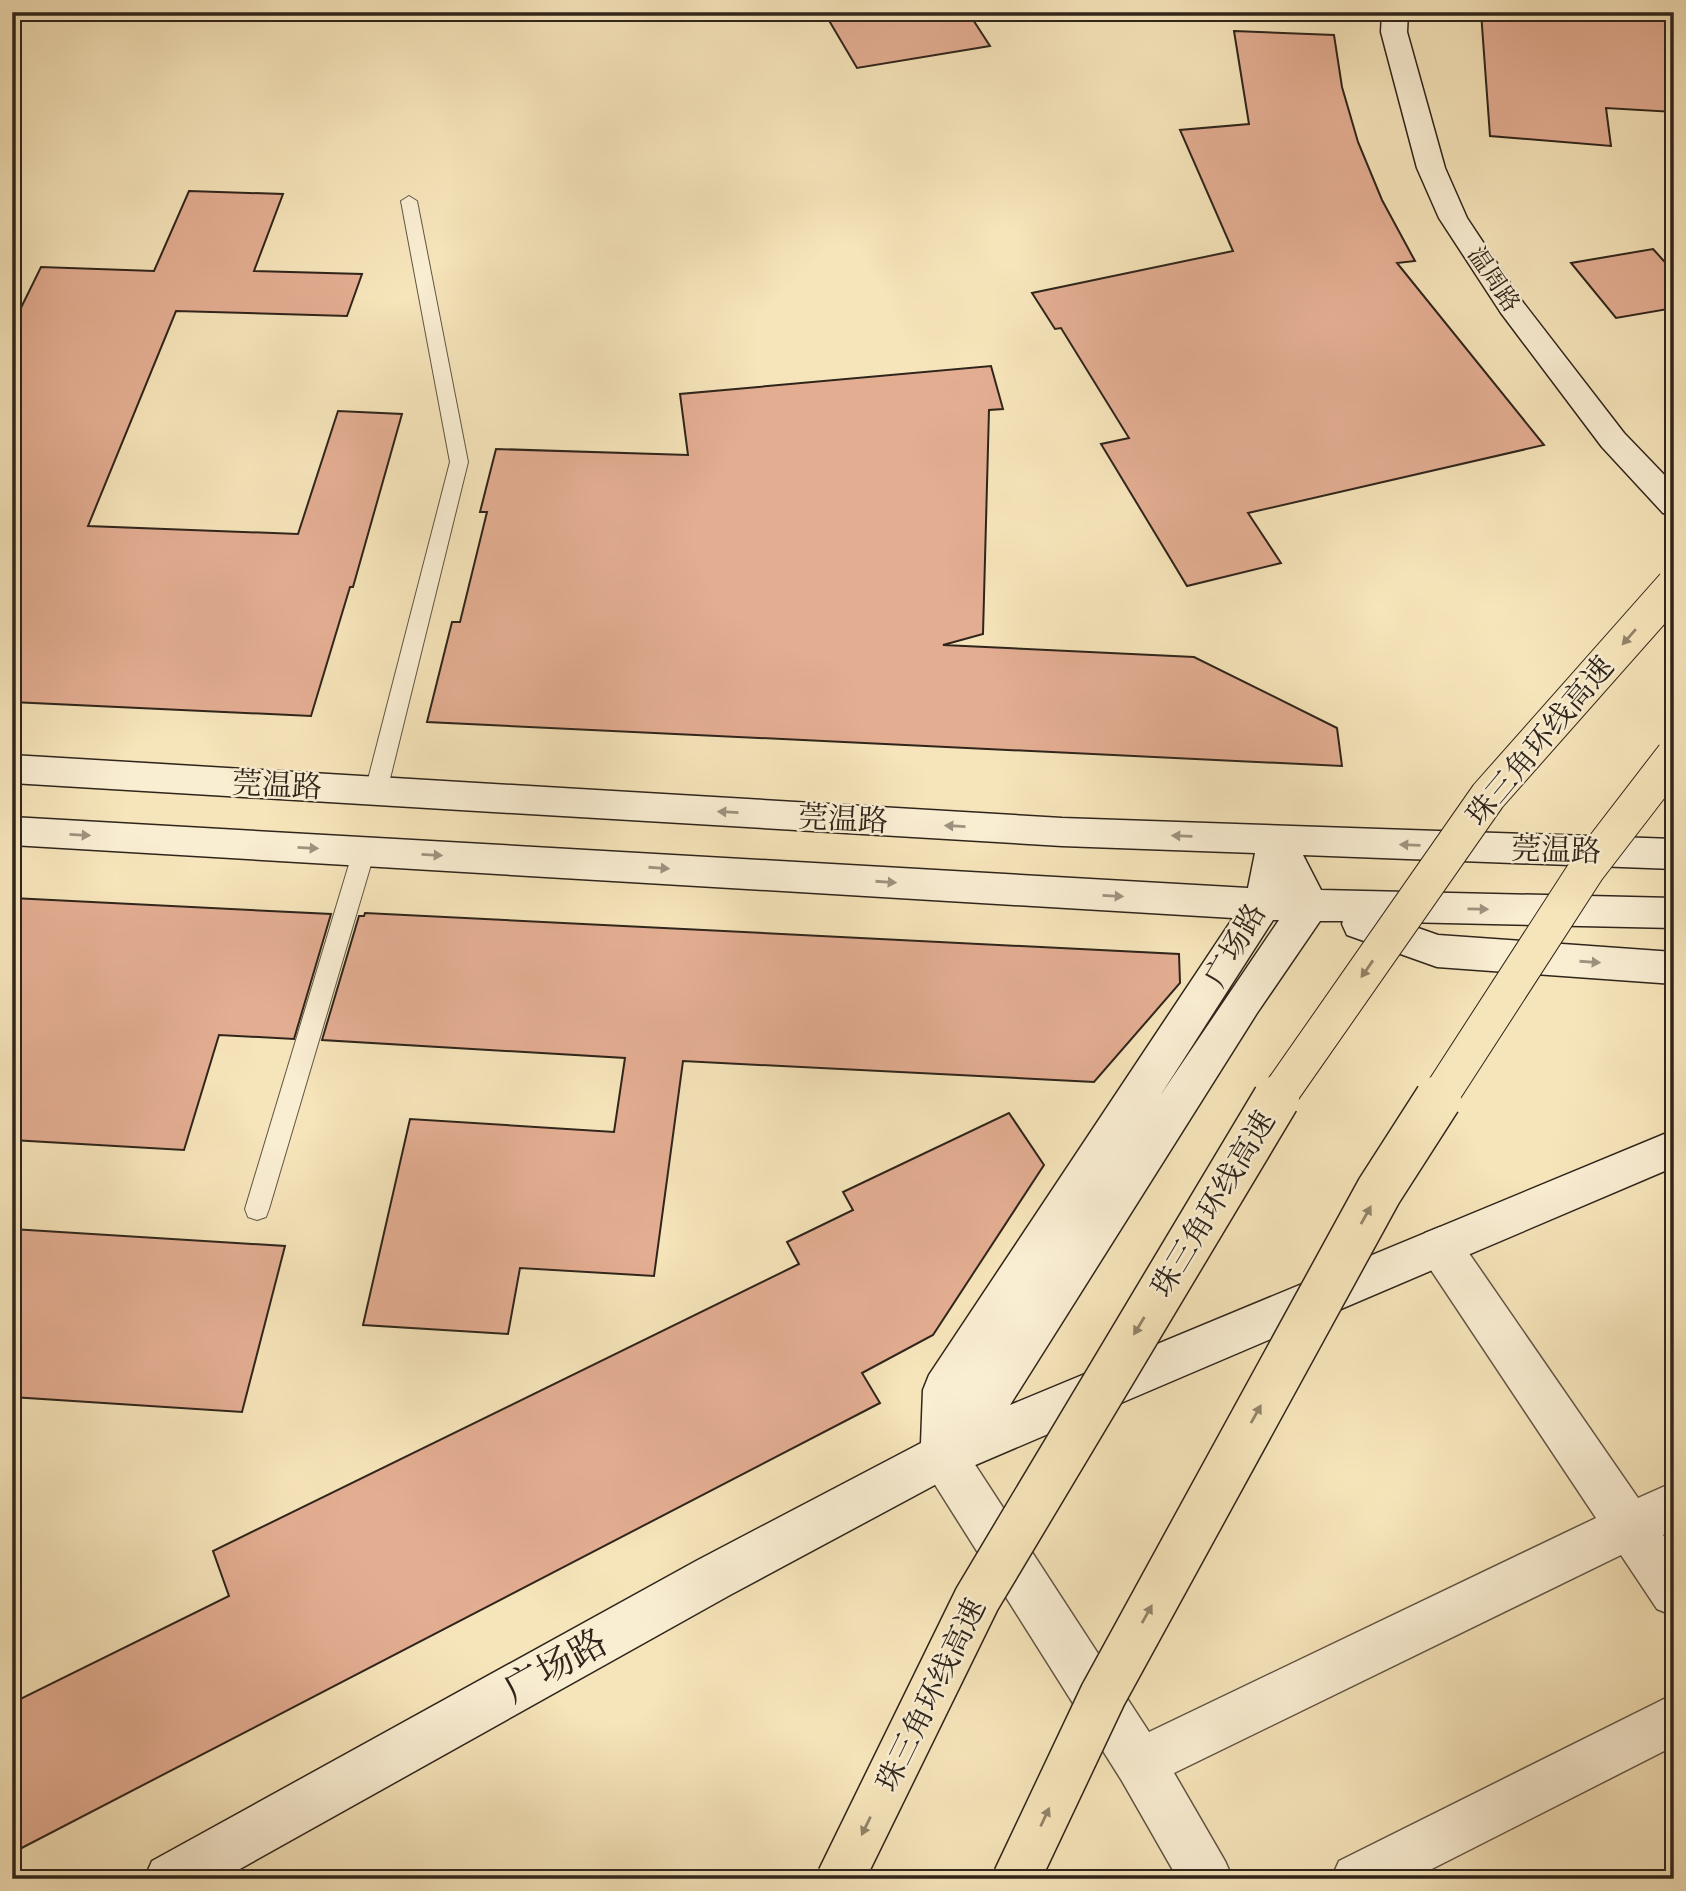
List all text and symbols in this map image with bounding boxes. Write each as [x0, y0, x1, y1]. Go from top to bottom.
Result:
street label: 温周路 [1460, 240, 1527, 318]
one-way arrow [1621, 628, 1637, 645]
street label: 珠三角环线高速 [1457, 648, 1624, 835]
street label: 莞温路 [231, 763, 323, 808]
street label: 莞温路 [797, 797, 889, 842]
one-way arrow [717, 806, 739, 817]
one-way arrow [944, 820, 966, 831]
street label: 莞温路 [1510, 828, 1602, 873]
one-way arrow [70, 830, 92, 841]
one-way arrow [1171, 831, 1193, 842]
one-way arrow [1398, 839, 1420, 850]
one-way arrow [297, 843, 319, 854]
one-way arrow [421, 850, 443, 861]
one-way arrow [648, 863, 670, 874]
one-way arrow [875, 877, 897, 888]
one-way arrow [1102, 890, 1124, 901]
street label: 广场路 [1195, 896, 1276, 994]
one-way arrow [1467, 903, 1489, 914]
one-way arrow [1579, 957, 1601, 968]
one-way arrow [1360, 960, 1374, 978]
street label: 珠三角环线高速 [1142, 1104, 1285, 1305]
one-way arrow [1360, 1205, 1372, 1225]
one-way arrow [1133, 1317, 1146, 1336]
one-way arrow [1250, 1405, 1262, 1424]
street label: 珠三角环线高速 [867, 1592, 996, 1799]
one-way arrow [1141, 1604, 1153, 1624]
street label: 广场路 [495, 1617, 616, 1715]
one-way arrow [1039, 1807, 1051, 1827]
one-way arrow [860, 1816, 872, 1836]

